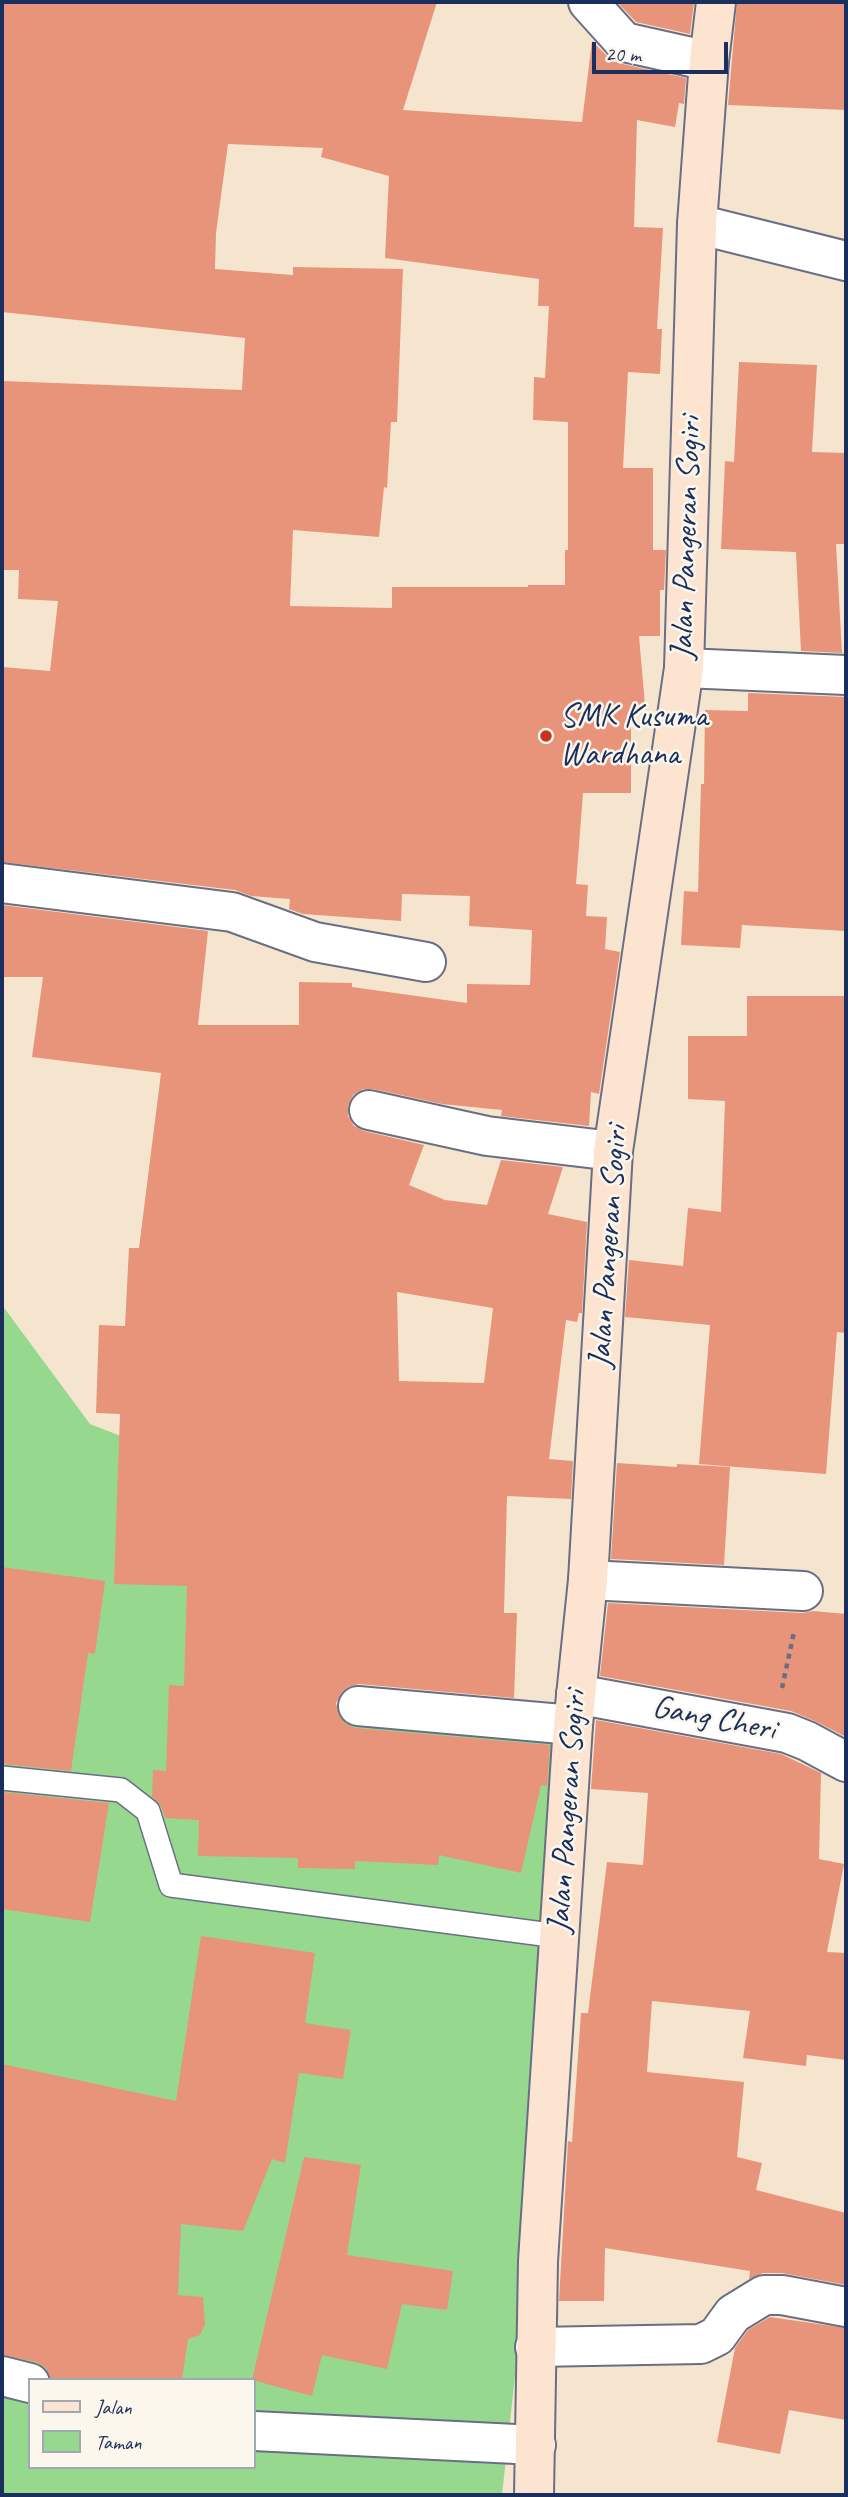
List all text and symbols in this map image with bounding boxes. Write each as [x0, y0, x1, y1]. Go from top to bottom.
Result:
scale bar [596, 28, 732, 72]
text: 20 m [605, 41, 641, 67]
street label: Jalan Pangeran Sogiri [663, 416, 711, 660]
place label: SMK Kusuma Wardhana [560, 697, 708, 775]
marker: SMK Kusuma Wardhana [538, 728, 554, 744]
street label: Jalan Pangeran Sogiri [581, 1124, 637, 1370]
street label: Gang Cheri [649, 1688, 779, 1750]
street label: Jalan Pangeran Sogiri [540, 1689, 596, 1935]
legend [28, 2378, 256, 2469]
text: Jalan [95, 2394, 132, 2420]
text: Taman [95, 2429, 142, 2455]

